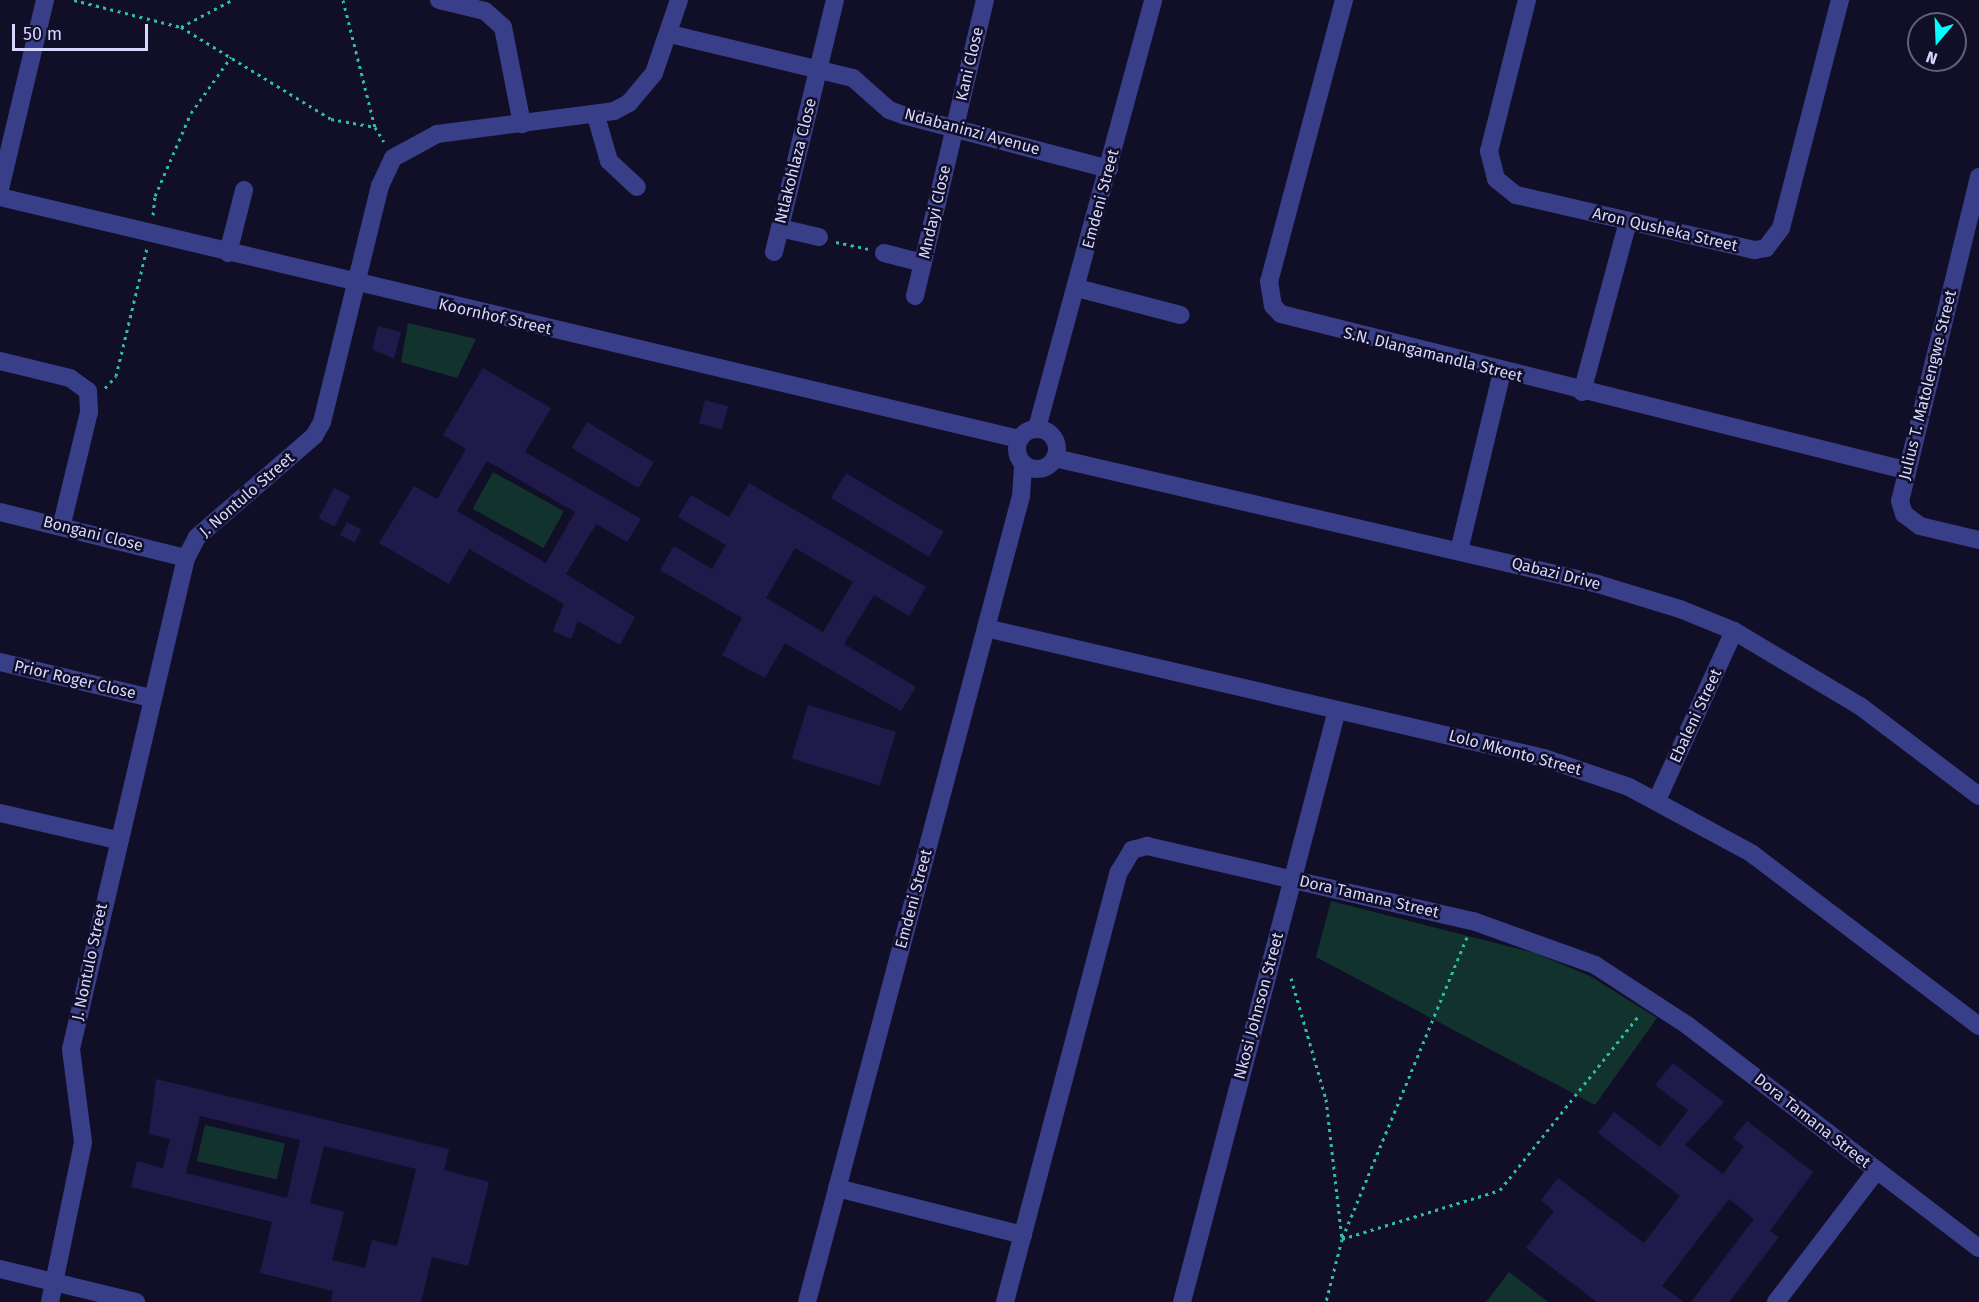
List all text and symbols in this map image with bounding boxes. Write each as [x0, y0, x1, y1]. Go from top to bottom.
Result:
scale bar [15, 12, 152, 50]
north arrow [1907, 12, 1967, 72]
text: 50 m [23, 23, 62, 45]
street label: Kani Close [952, 25, 988, 103]
text: N [1924, 47, 1940, 68]
street label: Ntlakohlaza Close [771, 96, 821, 226]
street label: Ndabaninzi Avenue [902, 105, 1042, 159]
street label: Emdeni Street [1079, 147, 1123, 251]
street label: Mndayi Close [915, 163, 955, 261]
street label: Aron Qusheka Street [1591, 204, 1739, 256]
street label: Julius T. Matolengwe Street [1895, 288, 1961, 482]
street label: Koornhof Street [437, 295, 553, 339]
street label: S.N. Dlangamandla Street [1342, 323, 1524, 387]
street label: J. Nontulo Street [196, 449, 298, 541]
street label: Bongani Close [41, 512, 145, 556]
street label: Qabazi Drive [1510, 554, 1602, 594]
street label: Prior Roger Close [12, 657, 138, 703]
street label: Ebaleni Street [1666, 666, 1726, 766]
street label: Lolo Mkonto Street [1446, 726, 1584, 780]
street label: Emdeni Street [892, 847, 936, 951]
street label: Dora Tamana Street [1297, 872, 1441, 922]
street label: J. Nontulo Street [68, 902, 112, 1022]
street label: Nkosi Johnson Street [1230, 930, 1288, 1082]
street label: Dora Tamana Street [1750, 1070, 1874, 1172]

